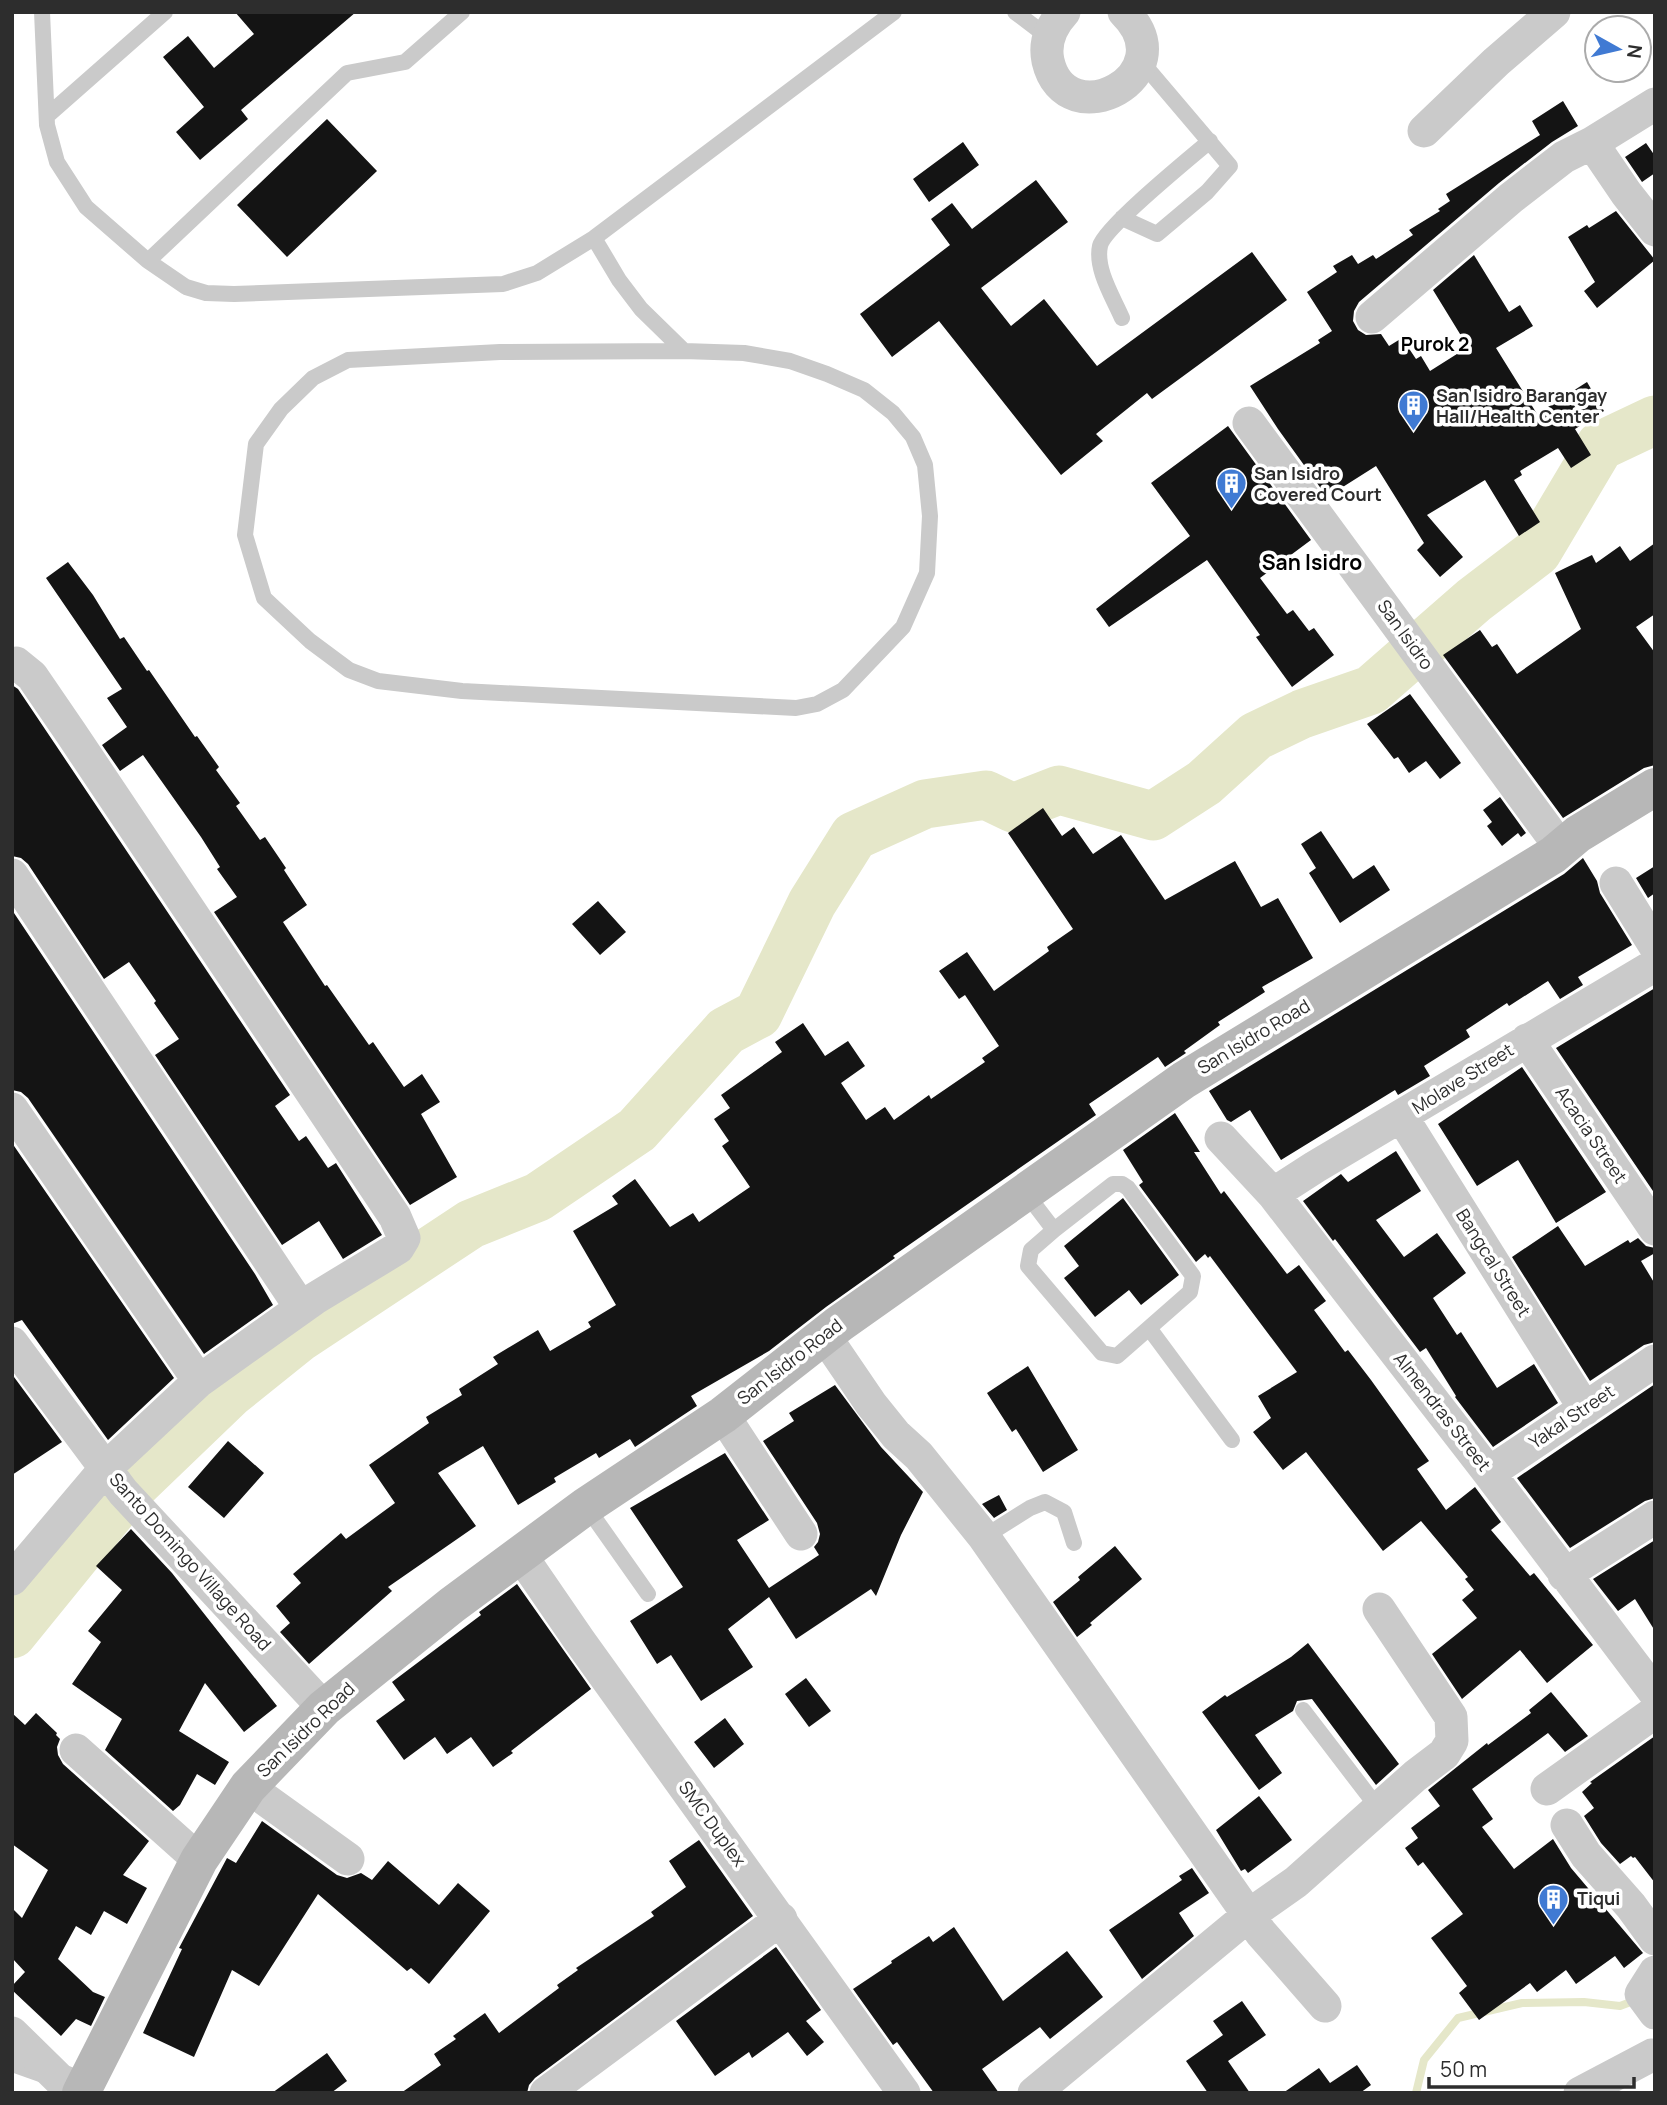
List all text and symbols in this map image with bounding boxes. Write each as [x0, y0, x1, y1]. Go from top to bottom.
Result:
north arrow [1583, 14, 1653, 84]
text: N [1621, 43, 1649, 60]
district label: Purok 2 [1401, 331, 1469, 357]
place label: San Isidro Barangay Hall/Health Center [1436, 383, 1607, 428]
building icon: San Isidro Barangay Hall/Health Center [1396, 389, 1430, 433]
place label: San Isidro Covered Court [1254, 461, 1382, 506]
building icon: San Isidro Covered Court [1214, 467, 1248, 511]
district label: San Isidro [1262, 548, 1362, 576]
street label: San Isidro [1372, 595, 1439, 674]
street label: San Isidro Road [1193, 993, 1314, 1079]
street label: Molave Street [1407, 1037, 1518, 1119]
street label: Acacia Street [1551, 1081, 1633, 1187]
street label: Bangcal Street [1451, 1204, 1537, 1321]
street label: San Isidro Road [732, 1313, 847, 1410]
street label: Almendras Street [1389, 1347, 1497, 1476]
street label: Yakal Street [1524, 1379, 1619, 1454]
street label: Santo Domingo Village Road [104, 1467, 277, 1655]
street label: San Isidro Road [251, 1676, 359, 1782]
street label: SMC Duplex [674, 1776, 752, 1871]
building icon: Tiqui [1537, 1882, 1571, 1926]
place label: Tiqui [1577, 1886, 1620, 1910]
scale bar [1429, 2046, 1634, 2090]
text: 50 m [1440, 2055, 1487, 2083]

